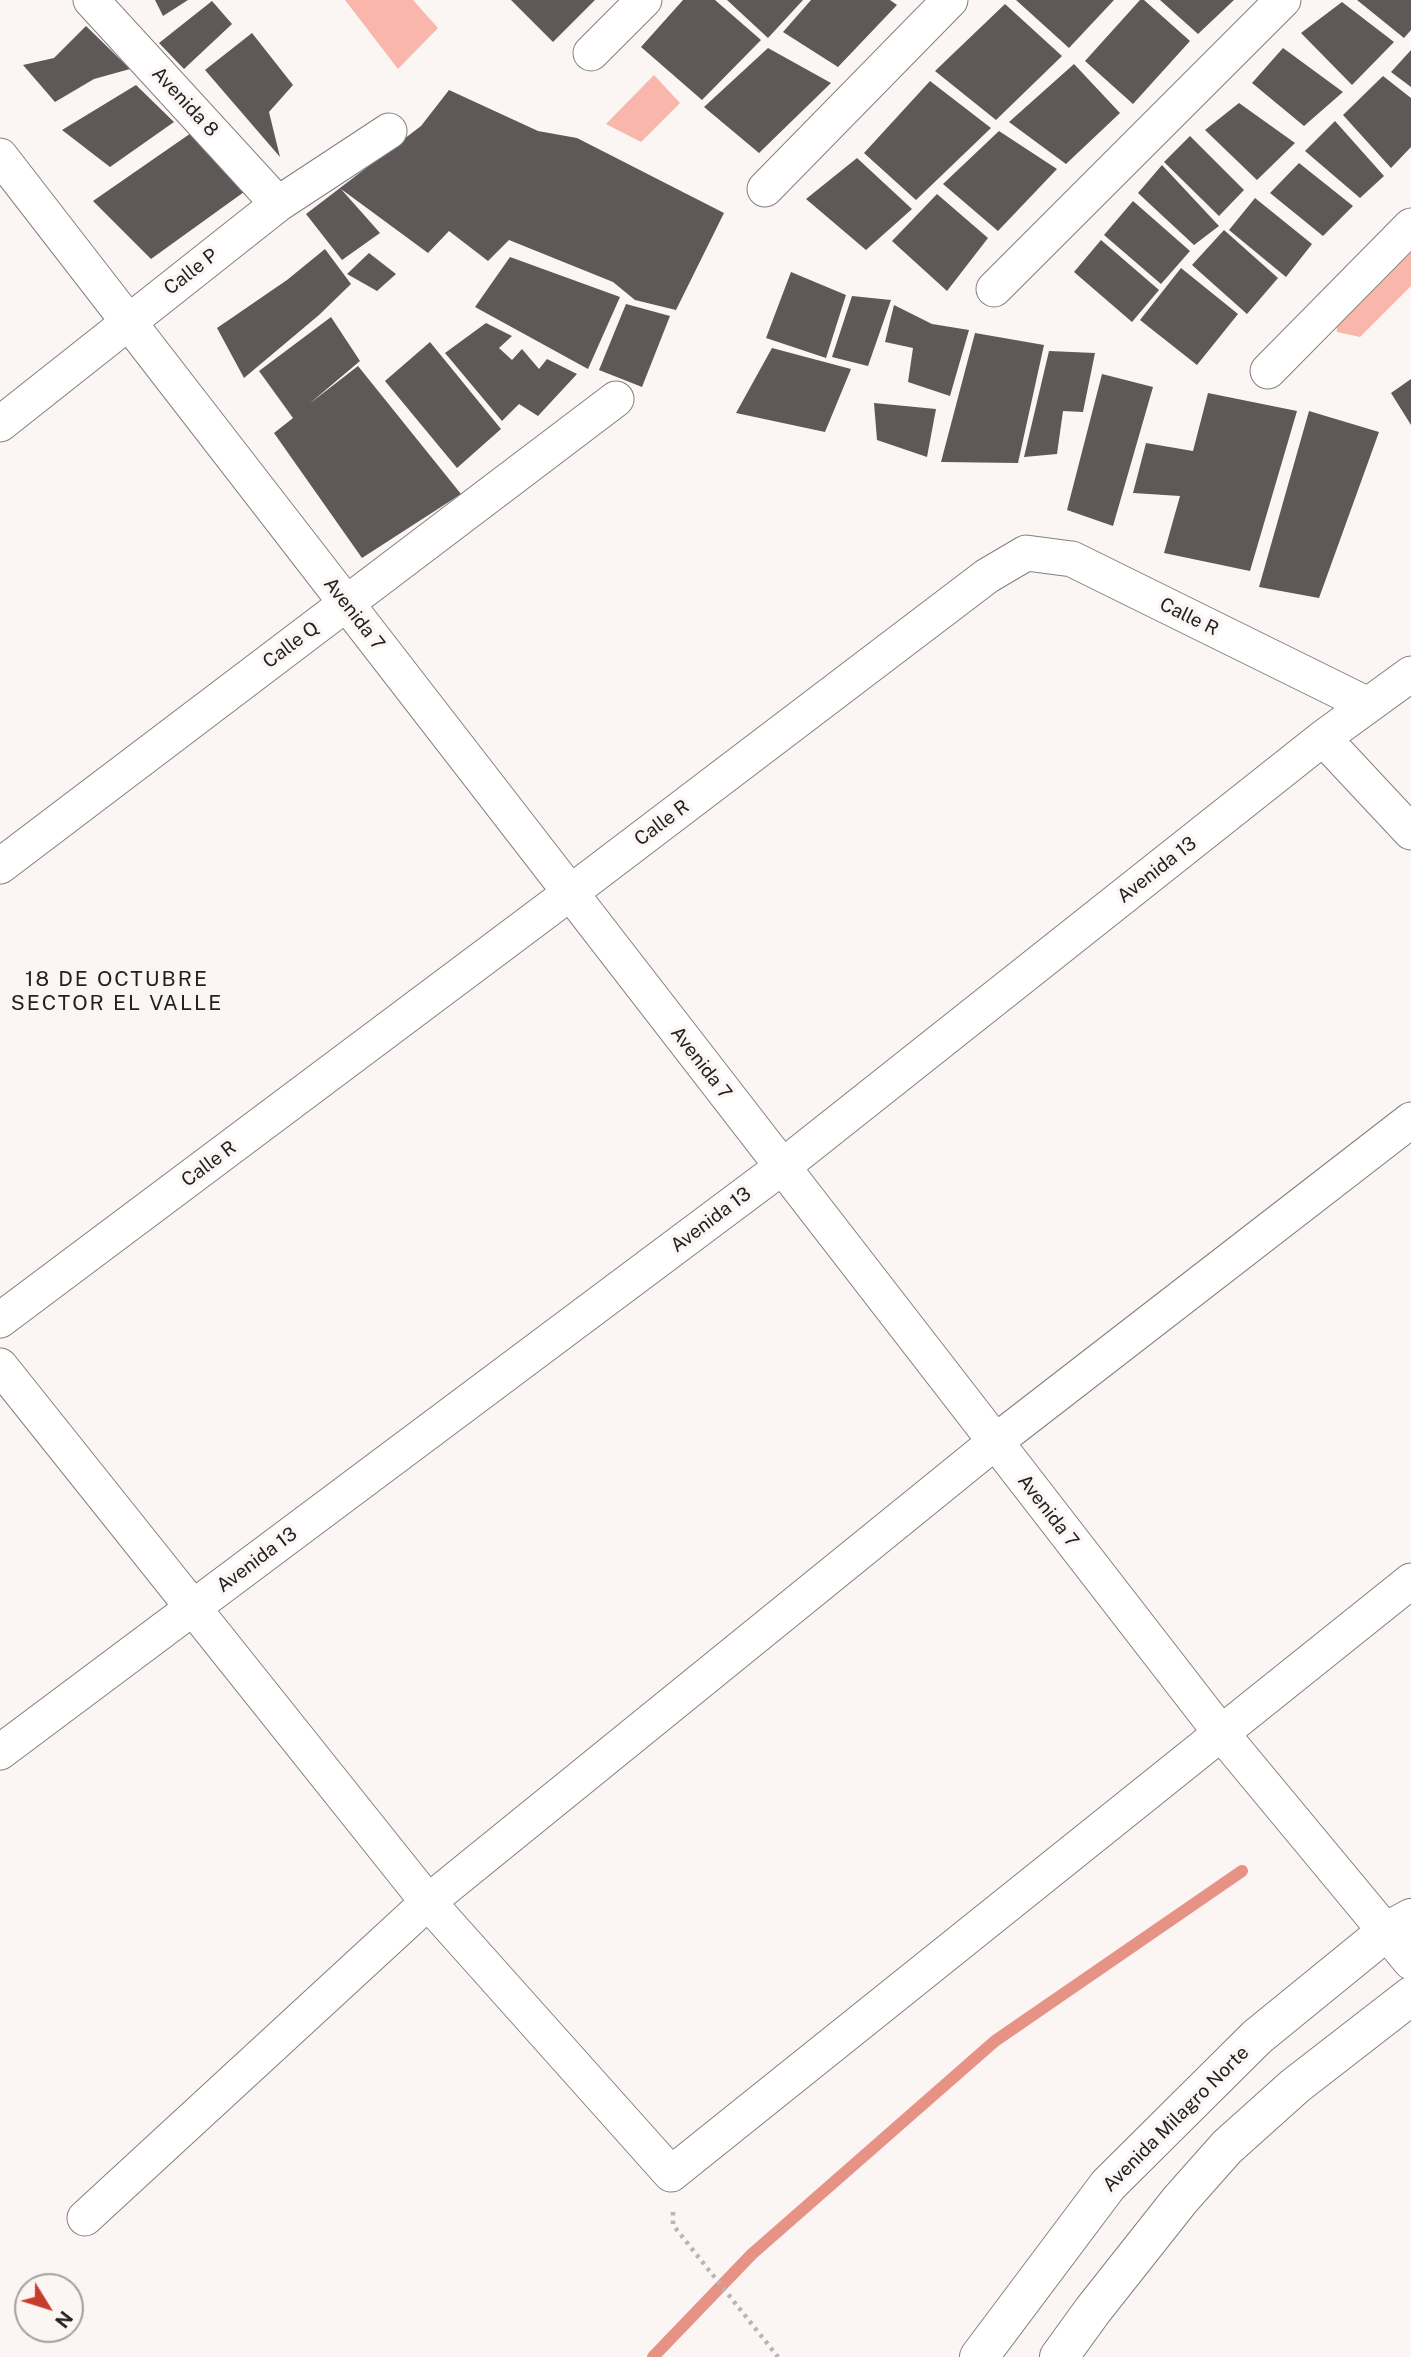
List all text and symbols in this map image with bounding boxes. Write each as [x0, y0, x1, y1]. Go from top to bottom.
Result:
street label: Avenida 8 [147, 62, 223, 142]
street label: Calle P [160, 244, 222, 300]
street label: Avenida 7 [319, 573, 389, 655]
street label: Calle R [1156, 593, 1222, 641]
street label: Calle Q [259, 617, 323, 673]
street label: Calle R [630, 795, 694, 851]
street label: Avenida 13 [1113, 832, 1201, 908]
district label: 18 DE OCTUBRE SECTOR EL VALLE [13, 967, 221, 1017]
street label: Avenida 7 [666, 1022, 736, 1104]
street label: Calle R [177, 1136, 241, 1192]
street label: Avenida 13 [666, 1183, 756, 1257]
street label: Avenida 7 [1013, 1470, 1083, 1552]
street label: Avenida 13 [212, 1523, 302, 1597]
street label: Avenida Milagro Norte [1098, 2041, 1254, 2197]
north arrow [14, 2273, 84, 2343]
text: N [51, 2307, 77, 2332]

